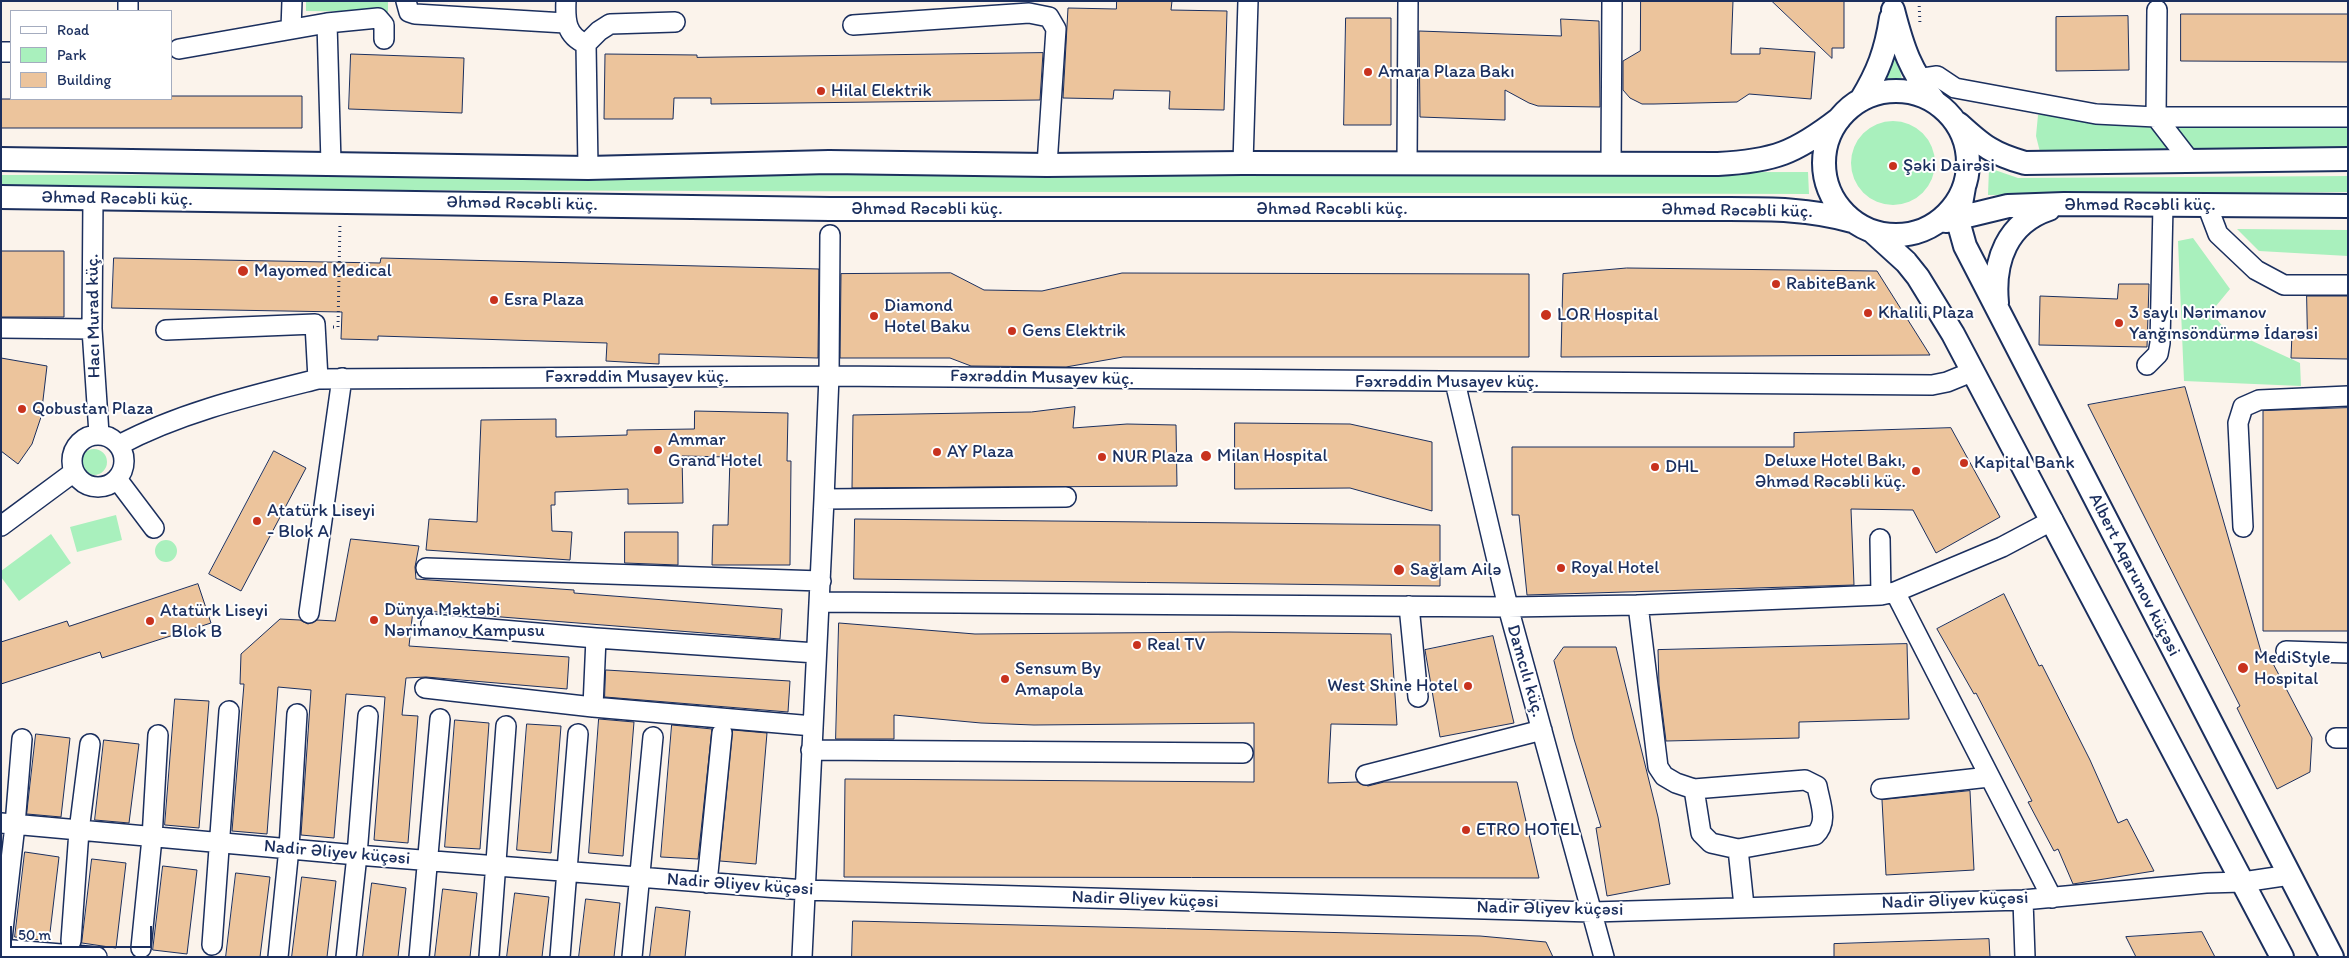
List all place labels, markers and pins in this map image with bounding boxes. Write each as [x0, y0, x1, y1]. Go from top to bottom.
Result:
place label: Amara Plaza Bakı [1378, 61, 1514, 83]
marker: Amara Plaza Bakı [1362, 66, 1374, 78]
place label: Hilal Elektrik [831, 80, 932, 102]
marker: Hilal Elektrik [815, 85, 827, 97]
place label: Şəki Dairəsi [1903, 155, 1995, 177]
marker: Şəki Dairəsi [1887, 160, 1899, 172]
place label: Mayomed Medical [254, 260, 392, 282]
marker: Mayomed Medical [236, 264, 250, 278]
place label: RabiteBank [1786, 273, 1876, 295]
marker: RabiteBank [1770, 278, 1782, 290]
place label: Esra Plaza [504, 289, 584, 311]
marker: Esra Plaza [488, 294, 500, 306]
place label: Diamond Hotel Baku [884, 295, 970, 338]
place label: Khalili Plaza [1878, 302, 1974, 324]
place label: 3 saylı Nərimanov Yanğınsöndürmə İdarəsi [2129, 302, 2318, 344]
place label: LOR Hospital [1557, 304, 1658, 326]
marker: Khalili Plaza [1862, 307, 1874, 319]
marker: LOR Hospital [1539, 308, 1553, 322]
marker: Diamond Hotel Baku [868, 310, 880, 322]
marker: 3 saylı Nərimanov Yanğınsöndürmə İdarəsi [2113, 317, 2125, 329]
place label: Gens Elektrik [1022, 320, 1126, 342]
marker: Gens Elektrik [1006, 325, 1018, 337]
place label: Qobustan Plaza [32, 398, 153, 420]
marker: Qobustan Plaza [16, 403, 28, 415]
place label: Ammar Grand Hotel [668, 429, 762, 472]
place label: AY Plaza [947, 441, 1014, 463]
marker: Ammar Grand Hotel [652, 444, 664, 456]
place label: Milan Hospital [1217, 445, 1328, 467]
marker: AY Plaza [931, 446, 943, 458]
place label: NUR Plaza [1112, 446, 1193, 468]
marker: Milan Hospital [1199, 449, 1213, 463]
place label: Deluxe Hotel Bakı, Əhməd Rəcəbli küç. [1755, 450, 1906, 492]
marker: NUR Plaza [1096, 451, 1108, 463]
place label: Kapital Bank [1974, 452, 2075, 474]
place label: DHL [1665, 456, 1698, 478]
marker: Kapital Bank [1958, 457, 1970, 469]
marker: DHL [1649, 461, 1661, 473]
marker: Deluxe Hotel Bakı, Əhməd Rəcəbli küç. [1910, 465, 1922, 477]
place label: Atatürk Liseyi - Blok A [267, 500, 375, 542]
marker: Atatürk Liseyi - Blok A [251, 515, 263, 527]
place label: Royal Hotel [1571, 557, 1659, 579]
place label: Sağlam Ailə [1410, 559, 1501, 581]
marker: Royal Hotel [1555, 562, 1567, 574]
marker: Sağlam Ailə [1392, 563, 1406, 577]
place label: Dünya Məktəbi Nərimanov Kampusu [384, 599, 545, 642]
place label: Atatürk Liseyi - Blok B [160, 600, 268, 642]
marker: Dünya Məktəbi Nərimanov Kampusu [368, 614, 380, 626]
marker: Atatürk Liseyi - Blok B [144, 615, 156, 627]
place label: Real TV [1147, 634, 1205, 656]
marker: Real TV [1131, 639, 1143, 651]
place label: MediStyle Hospital [2254, 647, 2330, 690]
place label: Sensum By Amapola [1015, 658, 1101, 701]
marker: MediStyle Hospital [2236, 661, 2250, 675]
marker: Sensum By Amapola [999, 673, 1011, 685]
place label: West Shine Hotel [1327, 675, 1458, 697]
marker: West Shine Hotel [1462, 680, 1474, 692]
place label: ETRO HOTEL [1476, 819, 1579, 841]
marker: ETRO HOTEL [1460, 824, 1472, 836]

